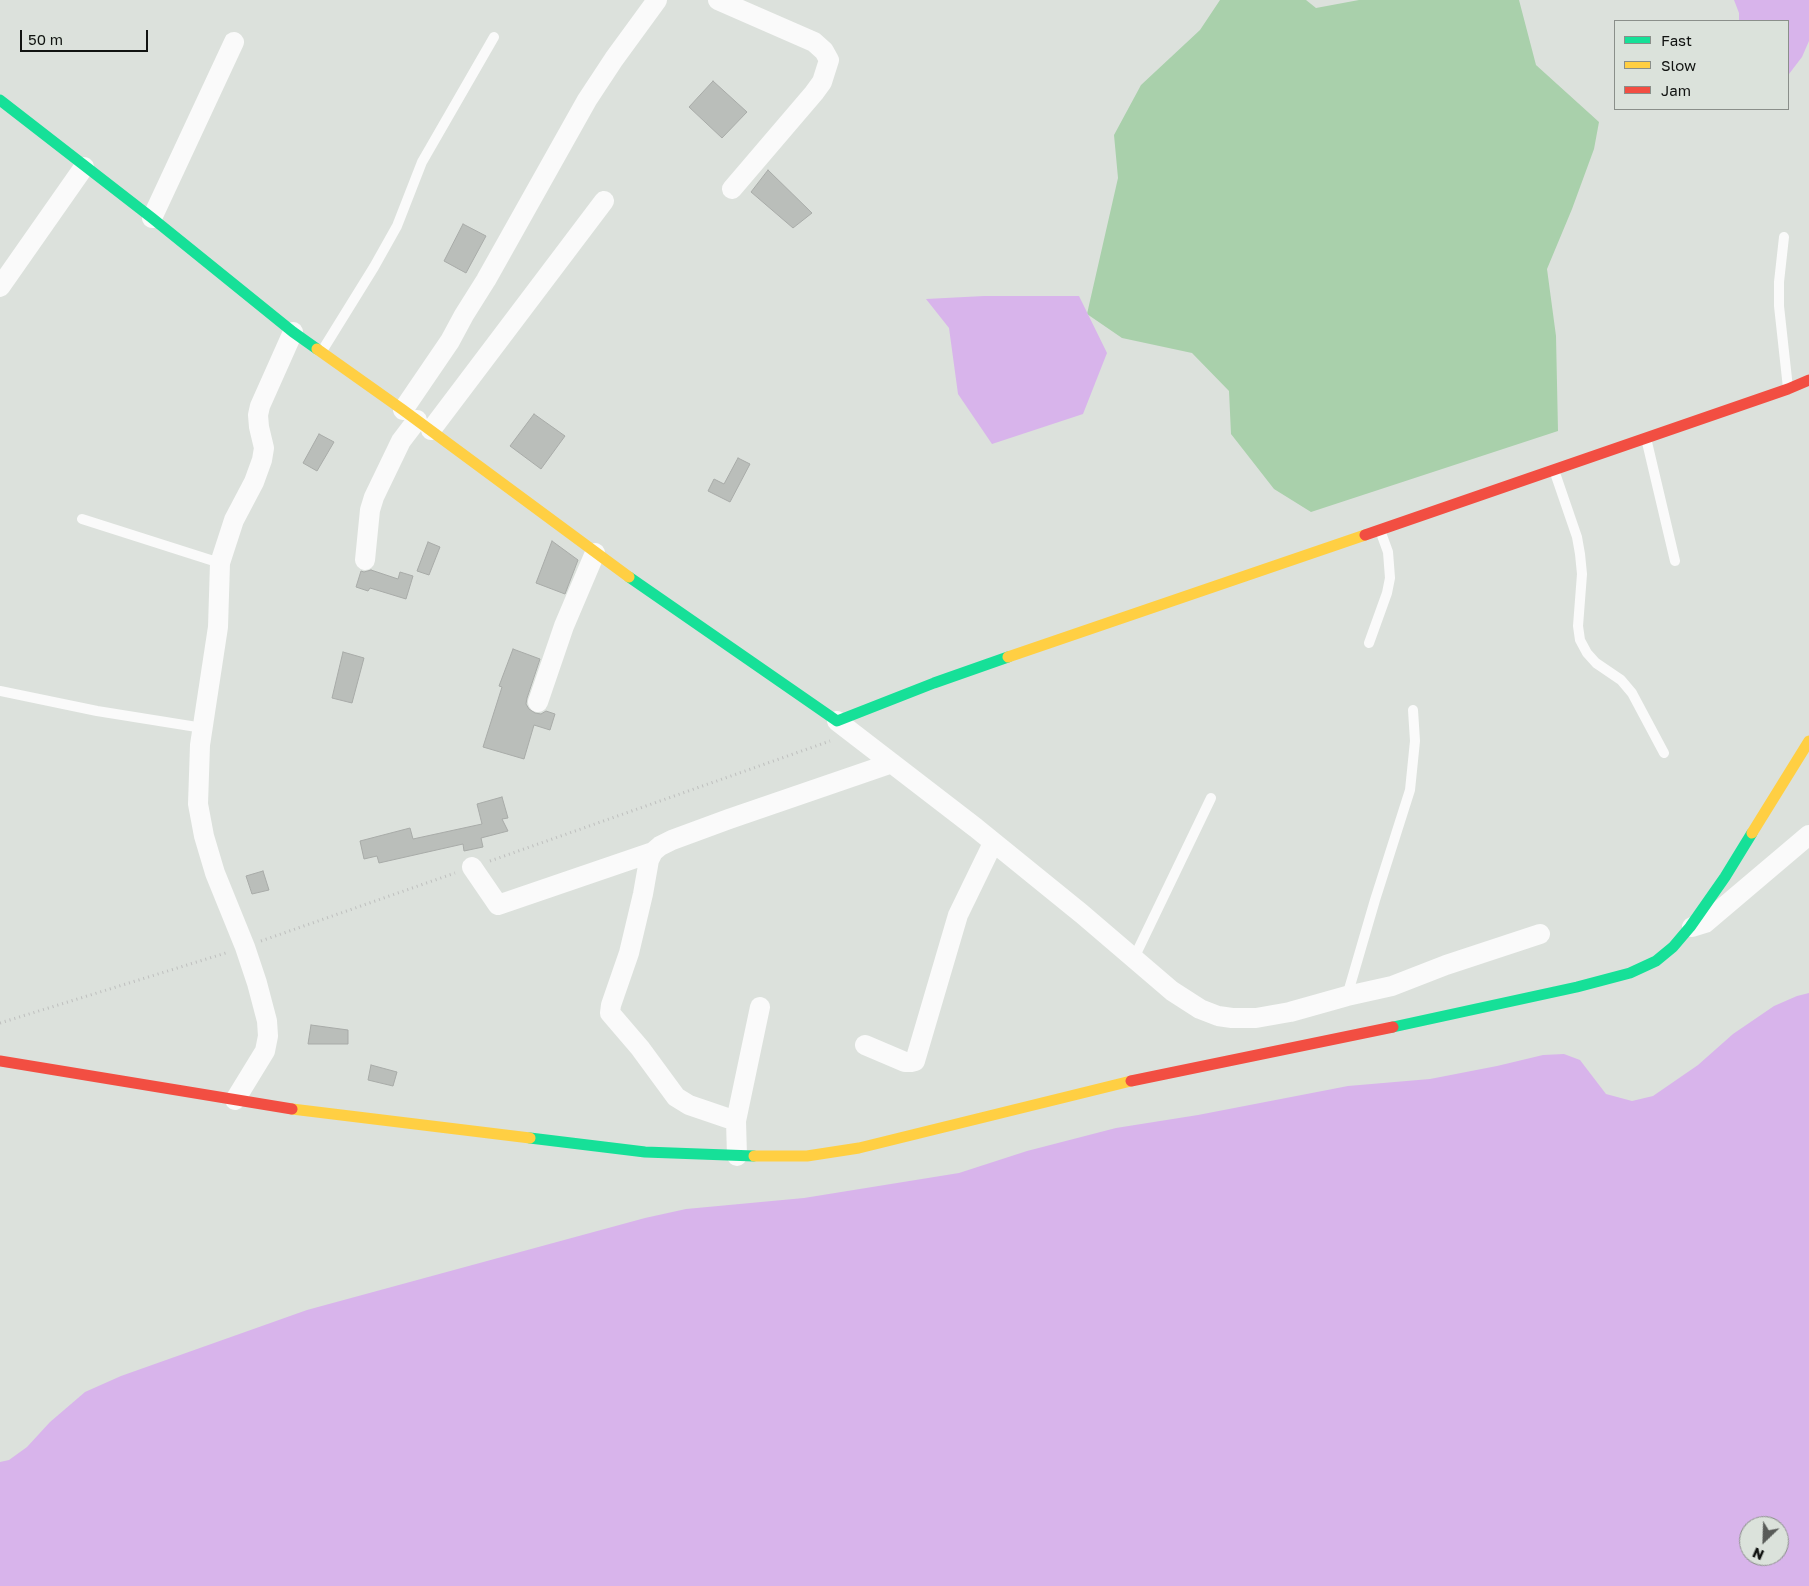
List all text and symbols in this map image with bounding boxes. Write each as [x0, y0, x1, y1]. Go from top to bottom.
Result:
scale bar [22, 20, 150, 52]
legend [1614, 20, 1789, 110]
text: 50 m [28, 30, 63, 48]
text: Fast [1661, 31, 1692, 49]
text: Slow [1661, 56, 1696, 74]
text: Jam [1661, 81, 1691, 99]
north arrow [1739, 1516, 1789, 1566]
text: N [1750, 1544, 1766, 1564]

